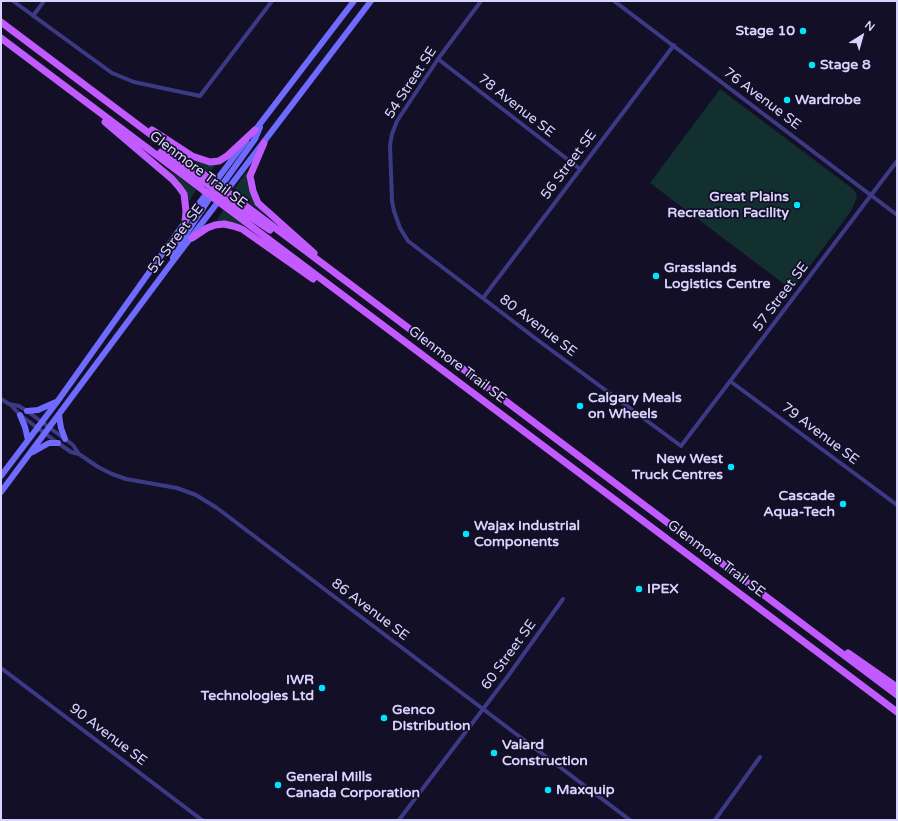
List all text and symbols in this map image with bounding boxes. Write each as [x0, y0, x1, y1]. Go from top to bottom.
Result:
north arrow [842, 16, 882, 56]
text: N [862, 18, 877, 34]
place label: Stage 10 [735, 23, 795, 39]
marker: Stage 10 [798, 26, 808, 36]
street label: 54 Street SE [382, 44, 440, 122]
place label: Stage 8 [820, 57, 871, 73]
marker: Stage 8 [807, 60, 817, 70]
street label: 76 Avenue SE [720, 64, 804, 134]
street label: 78 Avenue SE [474, 71, 558, 141]
place label: Wardrobe [795, 92, 861, 108]
marker: Wardrobe [782, 95, 792, 105]
street label: 56 Street SE [537, 127, 601, 203]
street label: Glenmore Trail SE [146, 128, 250, 212]
place label: Great Plains Recreation Facility [667, 189, 789, 222]
marker: Great Plains Recreation Facility [792, 200, 802, 210]
street label: 52 Street SE [144, 201, 208, 277]
street label: 57 Street SE [749, 259, 813, 335]
place label: Grasslands Logistics Centre [664, 260, 770, 292]
marker: Grasslands Logistics Centre [651, 271, 661, 281]
street label: 80 Avenue SE [496, 291, 580, 361]
street label: Glenmore Trail SE [405, 323, 509, 407]
place label: Calgary Meals on Wheels [588, 390, 682, 422]
street label: 79 Avenue SE [778, 399, 862, 469]
marker: Calgary Meals on Wheels [575, 401, 585, 411]
place label: New West Truck Centres [632, 451, 723, 484]
marker: New West Truck Centres [726, 462, 736, 472]
place label: Cascade Aqua-Tech [763, 488, 835, 520]
marker: Cascade Aqua-Tech [838, 499, 848, 509]
street label: Glenmore Trail SE [664, 517, 768, 601]
place label: Wajax Industrial Components [474, 518, 580, 550]
marker: Wajax Industrial Components [461, 529, 471, 539]
street label: 86 Avenue SE [328, 575, 412, 645]
place label: IPEX [647, 581, 679, 597]
marker: IPEX [634, 584, 644, 594]
street label: 60 Street SE [478, 617, 540, 693]
place label: IWR Technologies Ltd [201, 672, 314, 704]
marker: IWR Technologies Ltd [317, 683, 327, 693]
street label: 90 Avenue SE [66, 700, 150, 770]
place label: Genco DIstribution [392, 702, 470, 734]
marker: Genco DIstribution [379, 713, 389, 723]
place label: Valard Construction [502, 737, 588, 770]
marker: Valard Construction [489, 748, 499, 758]
place label: General Mills Canada Corporation [286, 769, 420, 802]
marker: General Mills Canada Corporation [273, 780, 283, 790]
place label: Maxquip [556, 782, 614, 798]
marker: Maxquip [543, 785, 553, 795]

